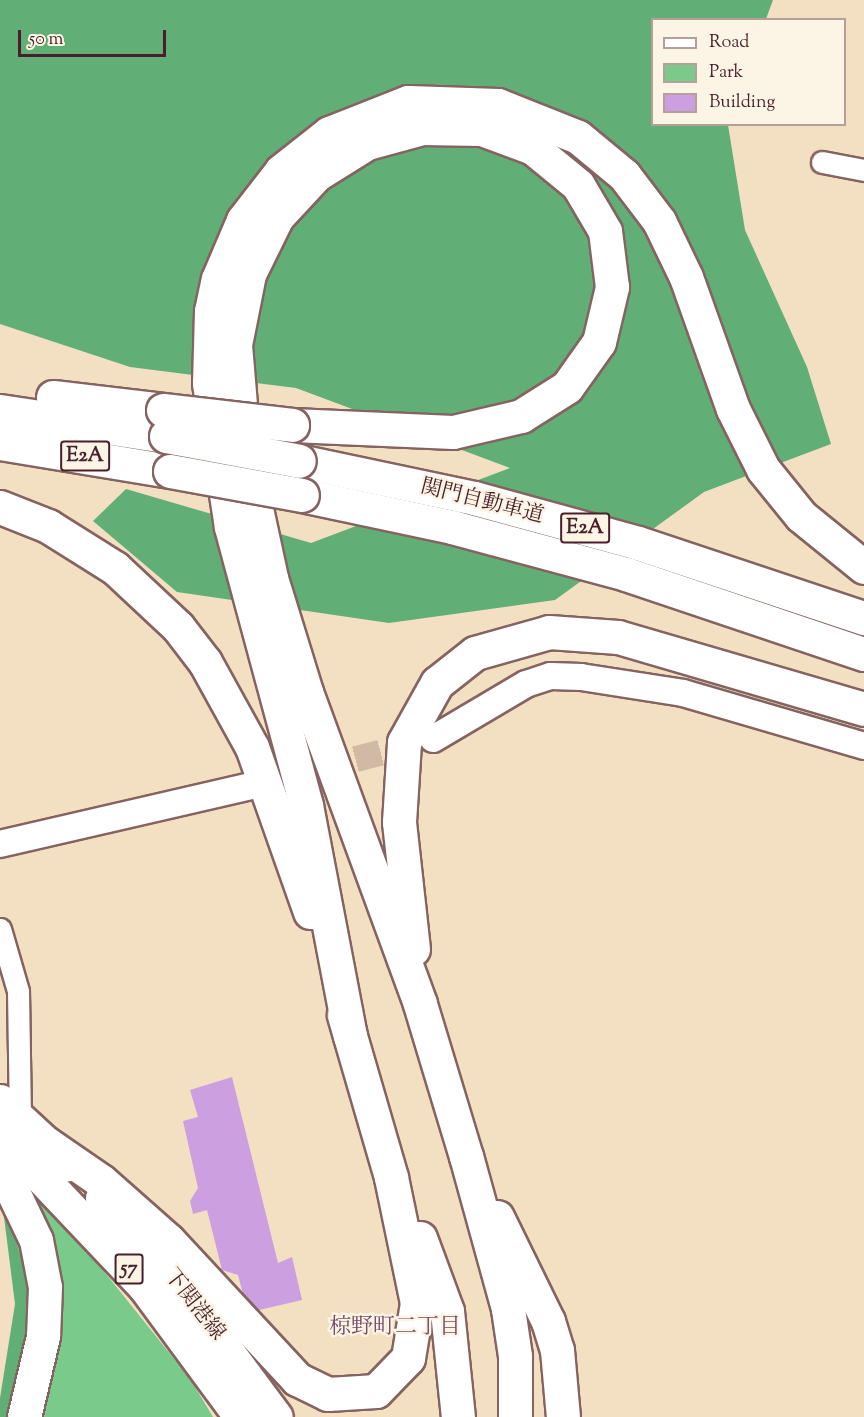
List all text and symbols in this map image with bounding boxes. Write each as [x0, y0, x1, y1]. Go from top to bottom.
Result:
scale bar [21, 18, 170, 56]
legend [651, 18, 846, 126]
text: 50 m [29, 27, 63, 53]
text: Road [709, 30, 749, 56]
text: Park [709, 60, 743, 86]
text: Building [709, 90, 775, 116]
road number: E2A [60, 439, 110, 473]
street label: 関門自動車道 [418, 475, 546, 529]
road number: E2A [560, 511, 610, 545]
road number: 57 [114, 1252, 144, 1286]
street label: 下関港線 [158, 1264, 230, 1346]
district label: 椋野町二丁目 [329, 1316, 461, 1342]

